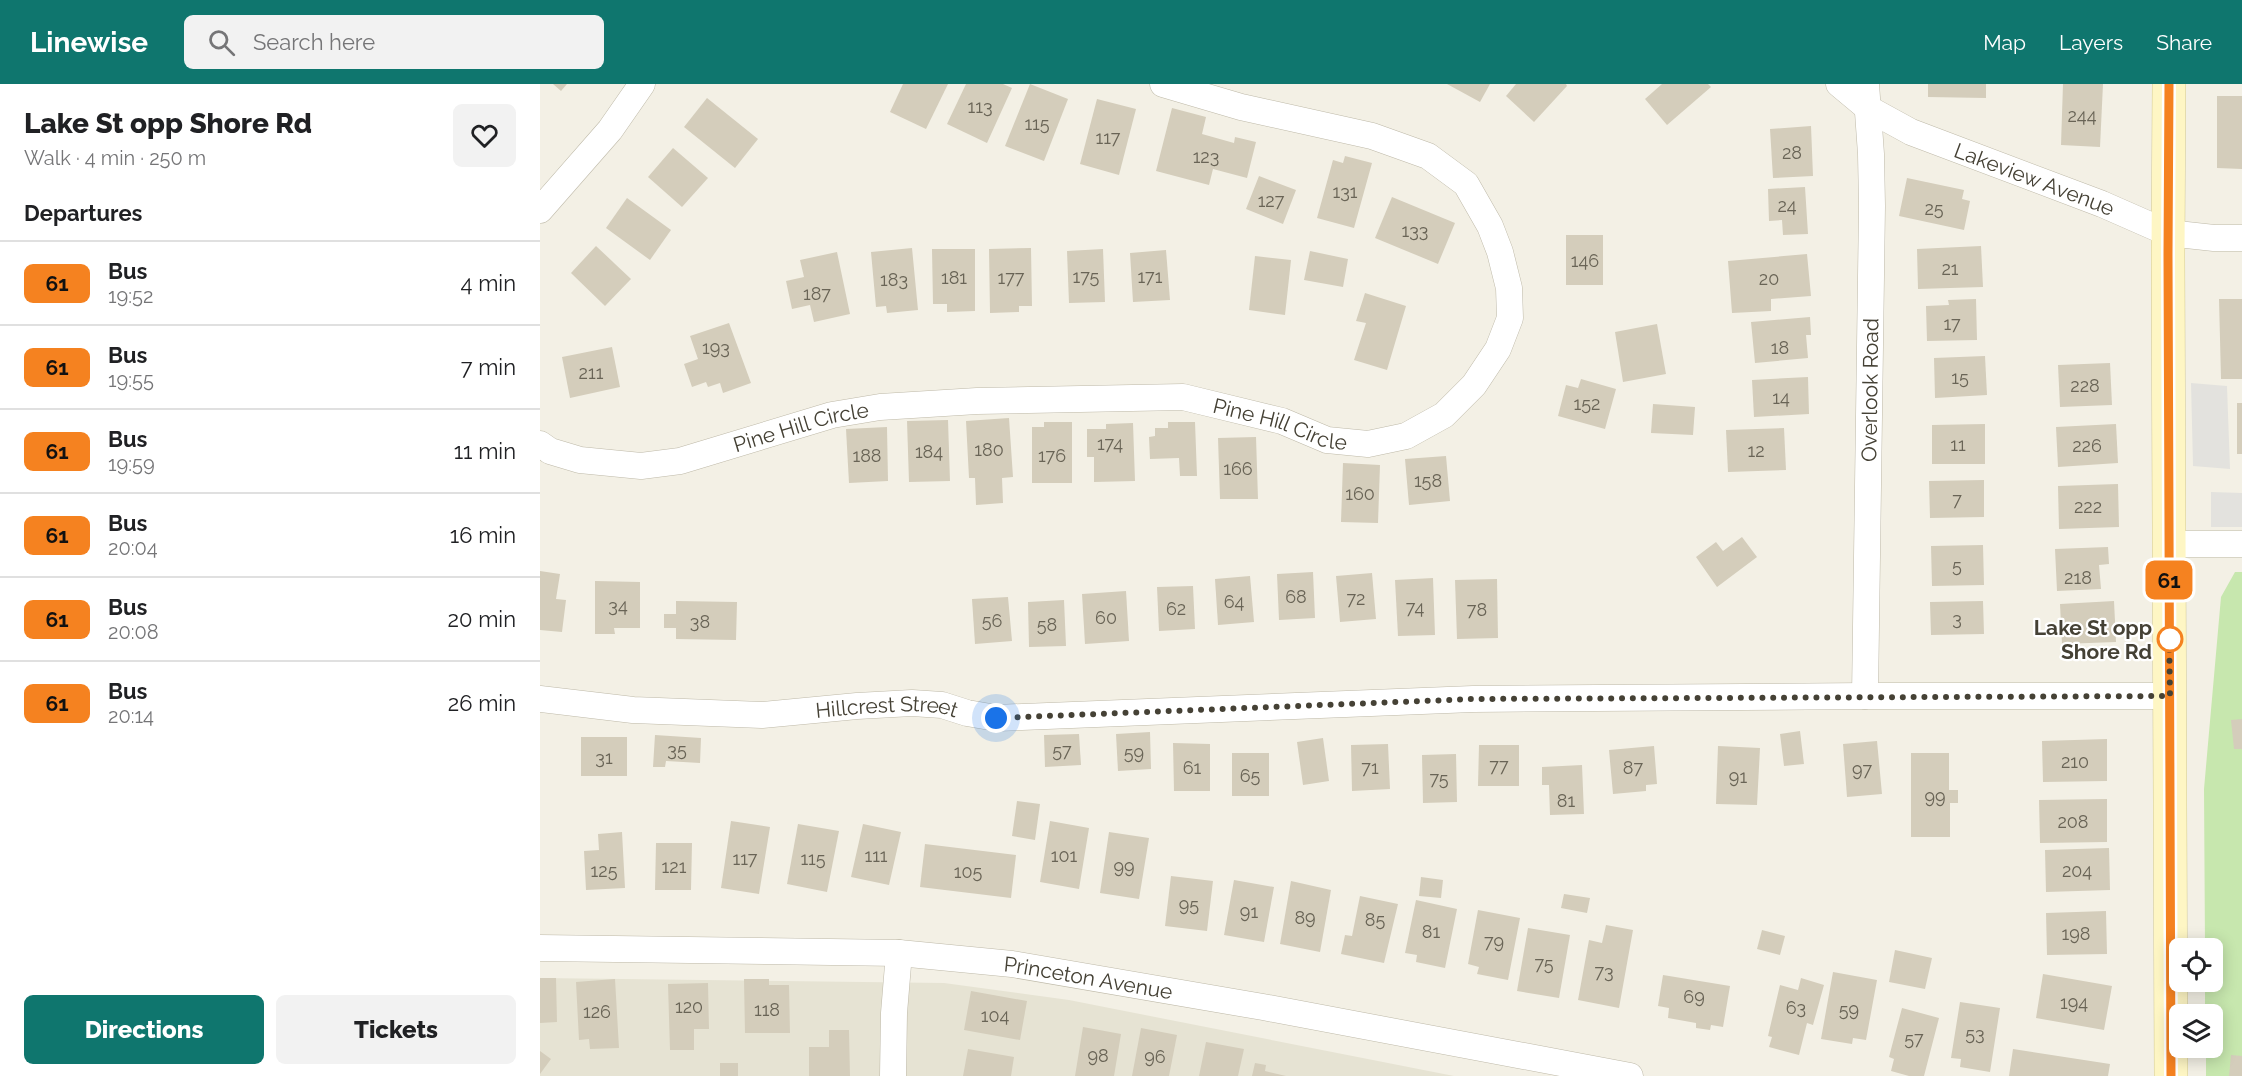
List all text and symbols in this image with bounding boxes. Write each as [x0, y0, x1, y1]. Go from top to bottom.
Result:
search box [184, 15, 604, 69]
text: Linewise [30, 26, 148, 59]
icon: search [205, 26, 238, 59]
text: Search here [253, 29, 375, 55]
text: Map [1983, 30, 2026, 55]
text: Layers [2059, 30, 2123, 55]
text: Share [2156, 30, 2212, 55]
house number: 113 [967, 96, 993, 117]
button: heart [453, 104, 516, 167]
house number: 244 [2067, 105, 2097, 126]
text: Lake St opp Shore Rd [24, 107, 312, 140]
house number: 115 [1024, 113, 1050, 134]
house number: 117 [1096, 127, 1121, 148]
street label: Lakeview Avenue [1951, 137, 2118, 220]
house number: 28 [1782, 142, 1802, 163]
text: Walk · 4 min · 250 m [24, 146, 206, 170]
house number: 123 [1193, 146, 1219, 167]
house number: 131 [1332, 181, 1358, 202]
house number: 127 [1258, 190, 1285, 211]
house number: 24 [1777, 195, 1797, 216]
house number: 25 [1924, 198, 1944, 219]
text: Departures [24, 200, 142, 226]
house number: 133 [1402, 220, 1428, 241]
house number: 146 [1571, 250, 1599, 271]
text: Bus [108, 258, 147, 284]
house number: 21 [1941, 258, 1959, 279]
house number: 175 [1073, 266, 1100, 287]
house number: 171 [1138, 266, 1163, 287]
house number: 181 [941, 267, 967, 288]
house number: 177 [998, 267, 1025, 288]
house number: 20 [1759, 268, 1779, 289]
house number: 183 [880, 269, 908, 290]
text: 4 min [461, 270, 516, 296]
text: 61 [45, 271, 69, 296]
house number: 187 [803, 283, 831, 304]
text: 19:52 [108, 284, 153, 308]
house number: 17 [1943, 313, 1961, 334]
street label: Overlook Road [1856, 318, 1883, 462]
house number: 193 [702, 337, 730, 358]
house number: 18 [1771, 337, 1789, 358]
text: Bus [108, 342, 147, 368]
text: 7 min [461, 354, 516, 380]
text: 61 [45, 355, 69, 380]
house number: 211 [579, 362, 604, 383]
house number: 15 [1951, 367, 1969, 388]
text: 19:55 [108, 368, 154, 392]
house number: 228 [2070, 375, 2100, 396]
house number: 14 [1772, 387, 1790, 408]
street label: Pine Hill Circle [1211, 392, 1348, 454]
house number: 152 [1574, 393, 1600, 414]
street label: Pine Hill Circle [730, 397, 870, 457]
text: Bus [108, 426, 147, 452]
house number: 174 [1097, 433, 1123, 454]
house number: 11 [1950, 434, 1966, 455]
house number: 226 [2072, 435, 2102, 456]
text: 11 min [454, 438, 516, 464]
text: 61 [45, 439, 69, 464]
house number: 180 [974, 439, 1004, 460]
house number: 12 [1747, 440, 1765, 461]
house number: 184 [915, 441, 943, 462]
house number: 188 [852, 445, 882, 466]
house number: 176 [1038, 445, 1066, 466]
text: 19:59 [108, 452, 155, 476]
house number: 166 [1223, 458, 1253, 479]
house number: 158 [1414, 470, 1442, 491]
house number: 160 [1345, 483, 1375, 504]
house number: 7 [1952, 489, 1962, 510]
house number: 222 [2074, 496, 2102, 517]
text: Bus [108, 510, 147, 536]
text: 16 min [450, 522, 516, 548]
text: 61 [45, 523, 69, 548]
text: 20:04 [108, 536, 158, 560]
house number: 5 [1952, 555, 1962, 576]
line badge: 61 [2142, 560, 2196, 600]
house number: 218 [2064, 567, 2092, 588]
text: 61 [2157, 568, 2181, 593]
house number: 68 [1285, 586, 1307, 607]
house number: 72 [1346, 588, 1366, 609]
house number: 64 [1224, 591, 1245, 612]
text: Bus [108, 594, 147, 620]
house number: 34 [608, 595, 628, 616]
house number: 74 [1406, 597, 1424, 618]
house number: 62 [1166, 598, 1186, 619]
house number: 78 [1467, 599, 1487, 620]
text: 20 min [448, 606, 516, 632]
text: 61 [45, 607, 69, 632]
house number: 60 [1095, 607, 1117, 628]
house number: 3 [1952, 608, 1962, 629]
house number: 56 [982, 610, 1002, 631]
house number: 38 [690, 611, 710, 632]
house number: 58 [1037, 614, 1057, 635]
place label: Lake St opp Shore Rd [2034, 615, 2152, 664]
text: 20:08 [108, 620, 159, 644]
marker: Lake St opp Shore Rd [2157, 626, 2183, 652]
text: Bus [108, 678, 147, 704]
text: 26 min [448, 690, 516, 716]
street label: Hillcrest Street [814, 690, 961, 722]
text: 61 [45, 691, 69, 716]
your location [981, 703, 1011, 733]
text: 20:14 [108, 704, 154, 728]
house number: 35 [667, 739, 687, 760]
house number: 57 [1052, 740, 1072, 761]
house number: 59 [1124, 742, 1144, 763]
house number: 31 [595, 747, 613, 768]
house number: 210 [2061, 751, 2089, 772]
house number: 77 [1489, 755, 1509, 776]
house number: 61 [1183, 757, 1202, 778]
house number: 71 [1361, 757, 1379, 778]
house number: 87 [1623, 757, 1644, 778]
house number: 97 [1852, 759, 1872, 780]
house number: 65 [1240, 765, 1261, 786]
house number: 91 [1729, 766, 1747, 787]
house number: 75 [1429, 768, 1449, 789]
house number: 99 [1924, 786, 1946, 807]
house number: 81 [1557, 790, 1575, 811]
house number: 208 [2057, 811, 2089, 832]
house number: 111 [864, 845, 888, 866]
house number: 101 [1051, 845, 1078, 866]
house number: 117 [733, 848, 758, 869]
house number: 115 [800, 848, 826, 869]
house number: 121 [662, 856, 687, 877]
house number: 99 [1113, 856, 1135, 877]
house number: 125 [591, 860, 618, 881]
house number: 204 [2062, 860, 2092, 881]
house number: 105 [954, 861, 982, 882]
house number: 95 [1179, 894, 1199, 915]
house number: 91 [1240, 901, 1258, 922]
house number: 89 [1294, 907, 1316, 928]
house number: 85 [1365, 909, 1385, 930]
house number: 81 [1422, 921, 1440, 942]
house number: 198 [2062, 923, 2090, 944]
house number: 79 [1484, 931, 1504, 952]
map controls [2169, 938, 2223, 1058]
button: locate [2169, 938, 2223, 992]
street label: Princeton Avenue [1003, 951, 1175, 1004]
house number: 75 [1534, 953, 1554, 974]
house number: 73 [1594, 961, 1614, 982]
house number: 69 [1683, 986, 1705, 1007]
house number: 194 [2060, 992, 2088, 1013]
button: Directions [24, 995, 264, 1064]
button: Tickets [276, 995, 516, 1064]
house number: 120 [675, 996, 703, 1017]
house number: 63 [1786, 997, 1806, 1018]
house number: 118 [754, 999, 780, 1020]
house number: 59 [1839, 999, 1859, 1020]
house number: 126 [583, 1001, 611, 1022]
button: layers [2169, 1004, 2223, 1058]
house number: 104 [981, 1005, 1009, 1026]
house number: 53 [1965, 1023, 1985, 1044]
house number: 57 [1904, 1028, 1924, 1049]
house number: 98 [1087, 1045, 1109, 1066]
house number: 96 [1144, 1046, 1166, 1067]

